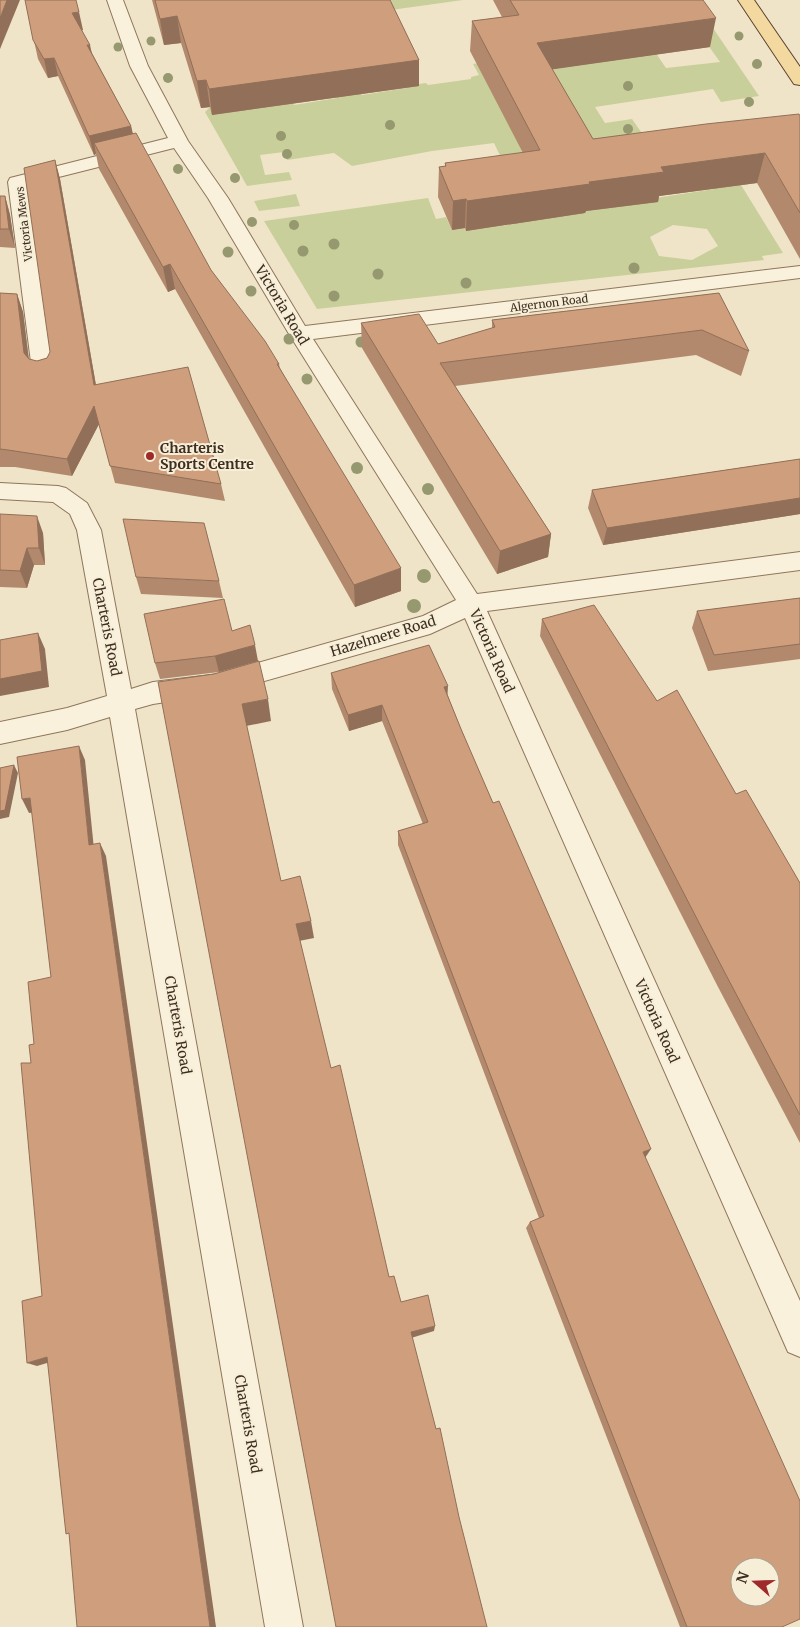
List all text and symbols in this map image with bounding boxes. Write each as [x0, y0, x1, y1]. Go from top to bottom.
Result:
street label: Victoria Mews [12, 186, 36, 263]
street label: Victoria Road [251, 261, 313, 349]
street label: Algernon Road [508, 291, 589, 315]
place label: Charteris Sports Centre [160, 439, 254, 473]
marker: Charteris Sports Centre [144, 450, 156, 462]
street label: Charteris Road [89, 576, 125, 678]
street label: Victoria Road [465, 605, 519, 696]
street label: Hazelmere Road [328, 611, 439, 661]
street label: Charteris Road [160, 974, 196, 1076]
street label: Victoria Road [630, 975, 684, 1066]
street label: Charteris Road [230, 1373, 266, 1475]
north arrow [730, 1557, 780, 1607]
text: N [732, 1569, 753, 1586]

